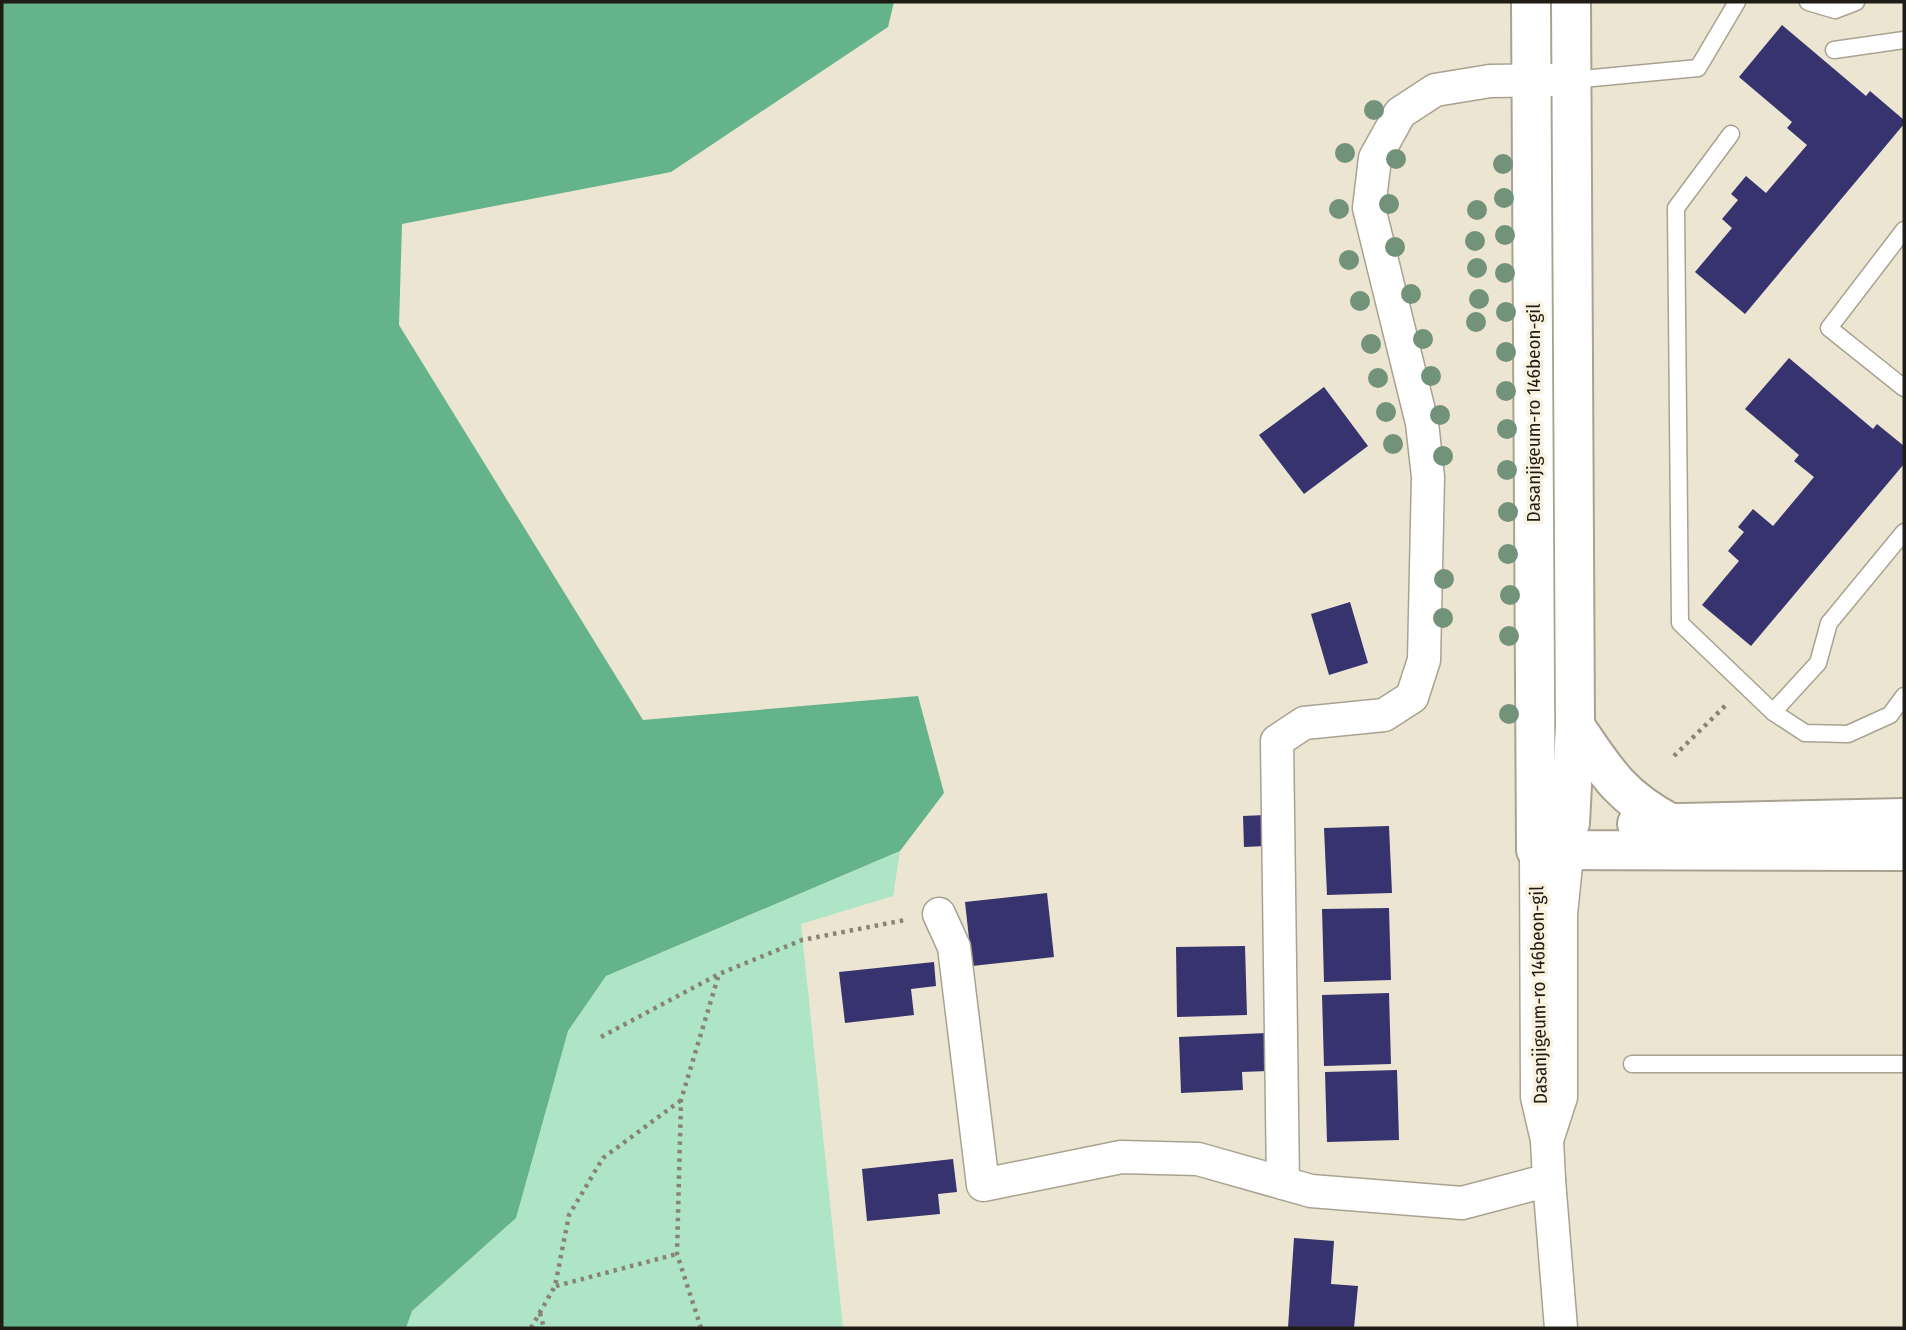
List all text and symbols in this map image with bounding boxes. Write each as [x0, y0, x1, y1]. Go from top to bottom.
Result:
street label: Dasanjigeum-ro 146beon-gil [1522, 304, 1545, 522]
street label: Dasanjigeum-ro 146beon-gil [1525, 886, 1552, 1104]

